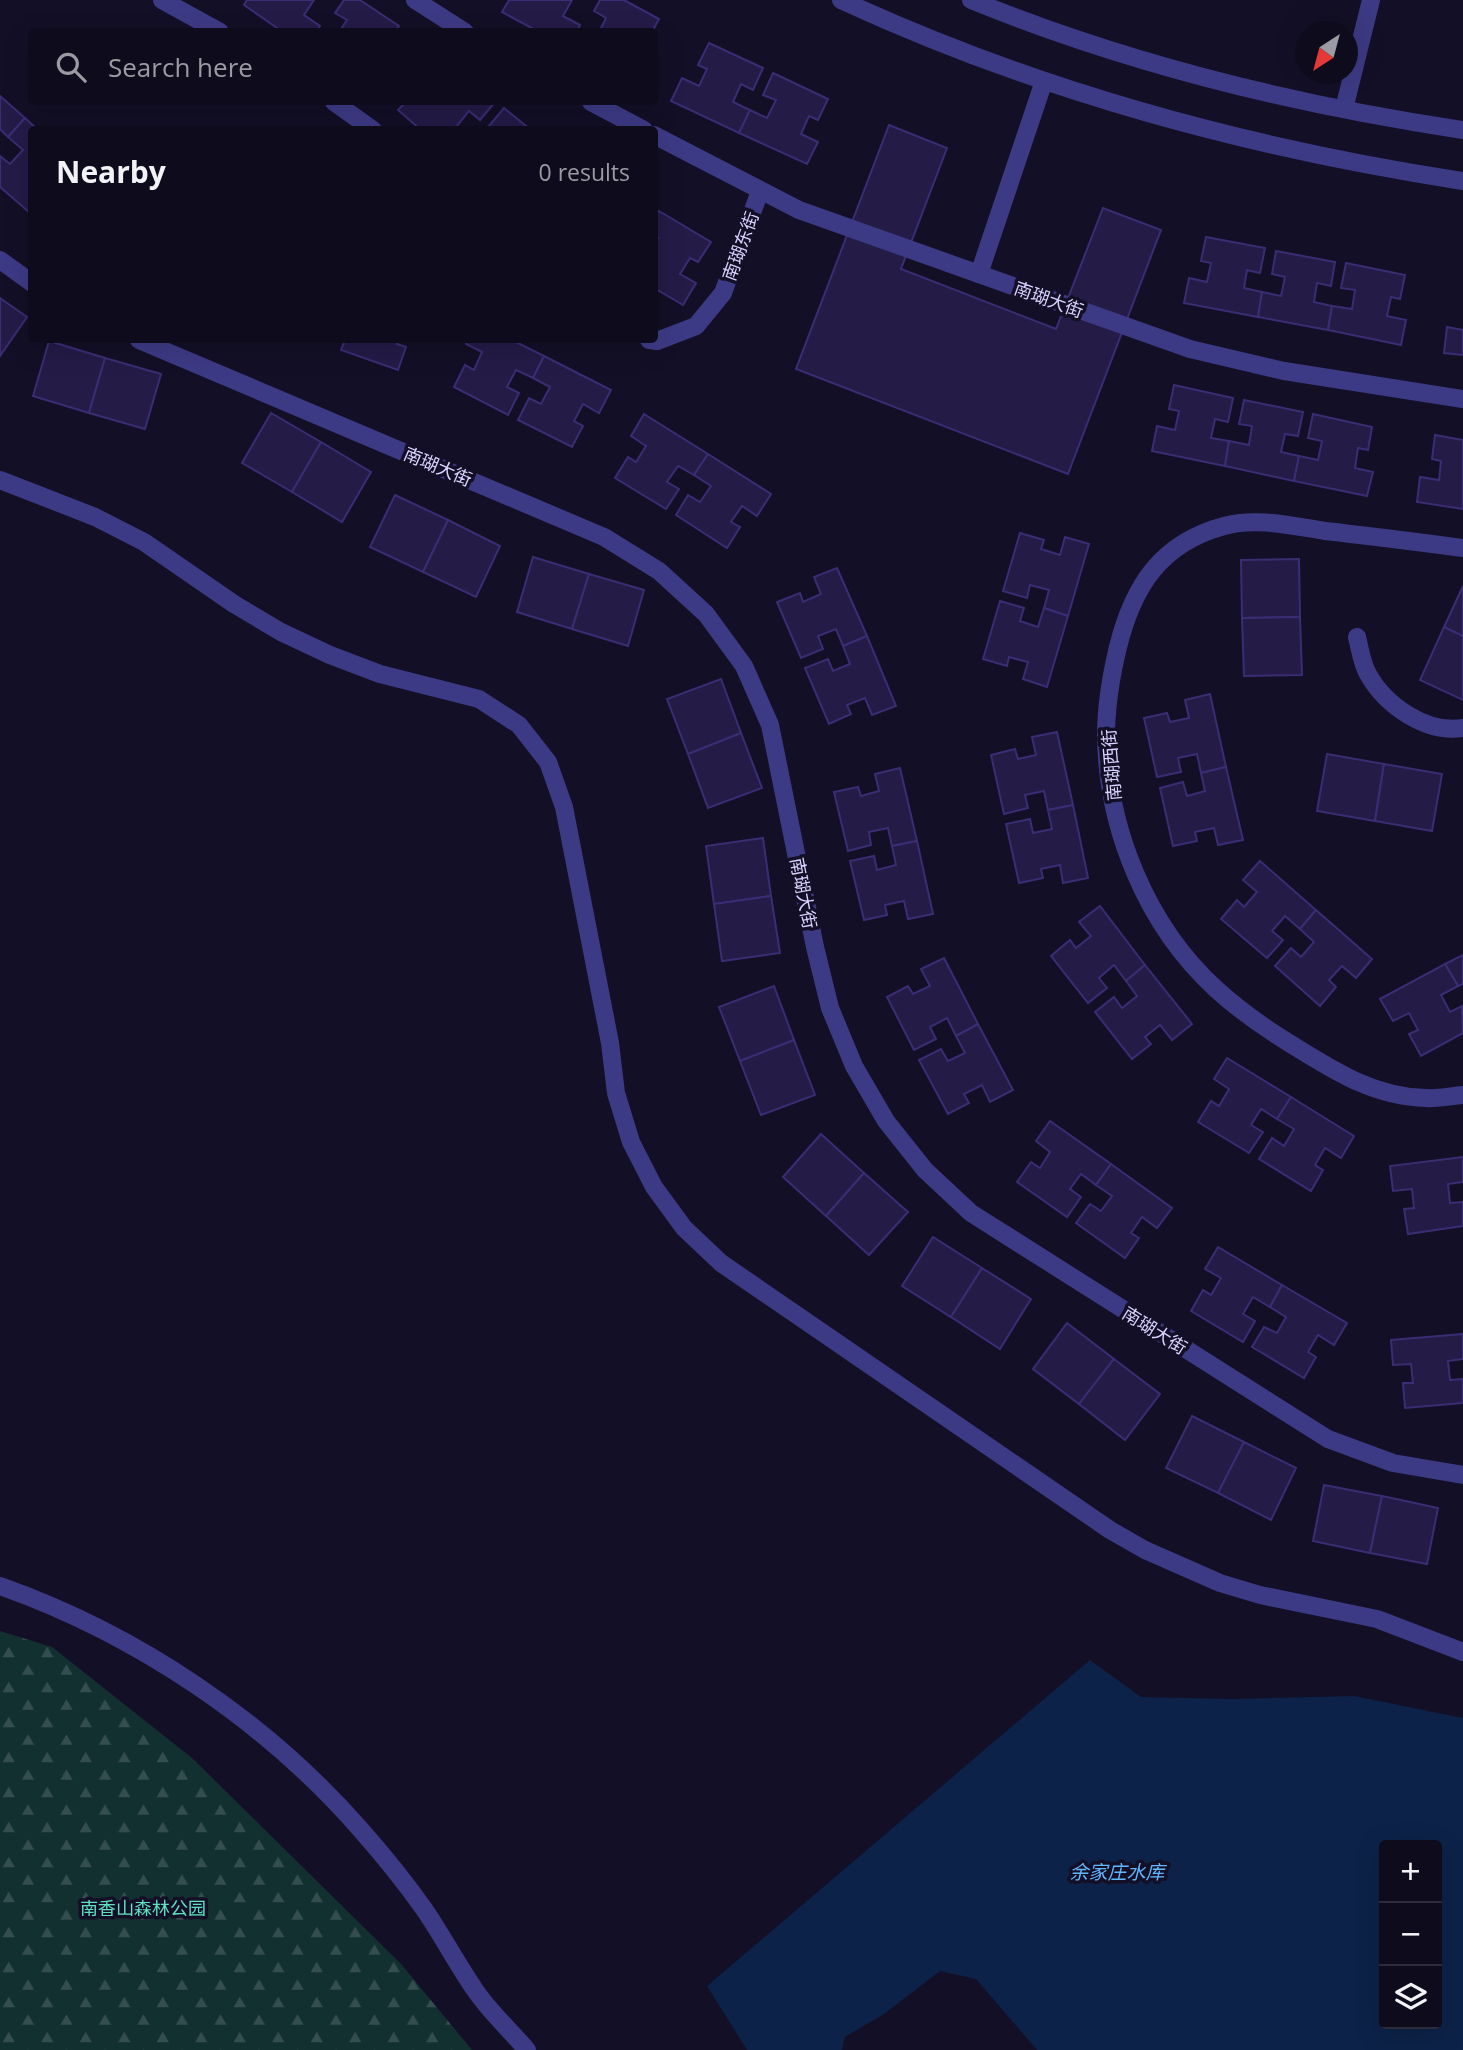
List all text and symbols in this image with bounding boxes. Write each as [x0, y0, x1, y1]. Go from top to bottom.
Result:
north arrow [1295, 21, 1358, 84]
search box [28, 28, 658, 105]
icon: search [52, 48, 90, 86]
text: Search here [108, 49, 253, 85]
text: Nearby [56, 151, 166, 192]
text: 0 results [539, 156, 630, 188]
street label: 南瑚东街 [716, 208, 764, 284]
street label: 南瑚大街 [1011, 275, 1087, 323]
street label: 南瑚大街 [400, 441, 476, 491]
street label: 南瑚西街 [1096, 728, 1126, 802]
street label: 南瑚大街 [785, 855, 823, 931]
street label: 南瑚大街 [1118, 1301, 1192, 1359]
map controls [1379, 1840, 1442, 2029]
button: + [1379, 1840, 1442, 1903]
water label: 余家庄水库 [1069, 1859, 1167, 1885]
park label: 南香山森林公园 [80, 1896, 206, 1920]
button: − [1379, 1903, 1442, 1966]
button: layers [1379, 1966, 1442, 2029]

